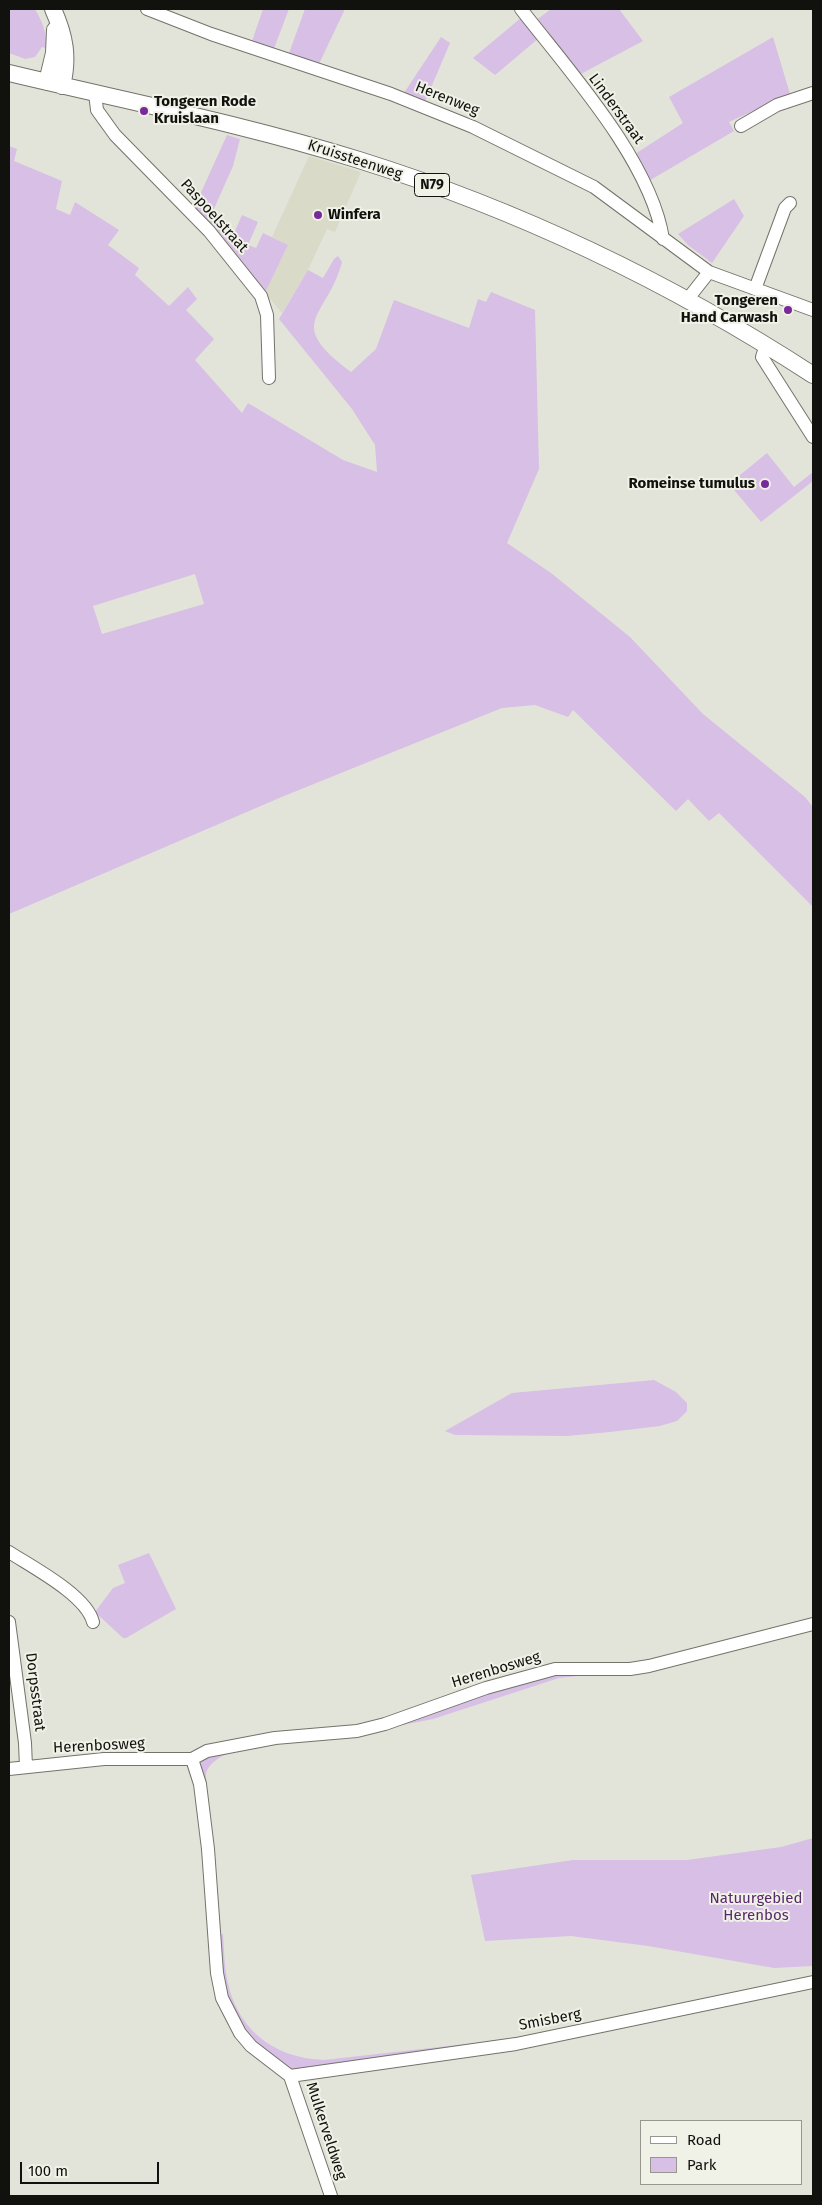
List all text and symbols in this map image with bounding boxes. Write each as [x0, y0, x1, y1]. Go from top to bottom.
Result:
street label: Linderstraat [584, 70, 648, 148]
street label: Herenweg [412, 78, 482, 120]
place label: Tongeren Rode Kruislaan [154, 93, 256, 128]
marker: Tongeren Rode Kruislaan [138, 105, 150, 117]
street label: Kruissteenweg [305, 136, 405, 184]
road number: N79 [414, 174, 450, 196]
street label: Paspoelstraat [176, 176, 252, 256]
place label: Winfera [328, 206, 381, 224]
marker: Winfera [312, 209, 324, 221]
place label: Tongeren Hand Carwash [681, 292, 778, 327]
marker: Tongeren Hand Carwash [782, 304, 794, 316]
place label: Romeinse tumulus [628, 475, 755, 493]
marker: Romeinse tumulus [759, 478, 771, 490]
street label: Herenbosweg [449, 1648, 543, 1692]
street label: Dorpsstraat [21, 1652, 49, 1732]
street label: Herenbosweg [53, 1735, 145, 1757]
park label: Natuurgebied Herenbos [710, 1890, 802, 1925]
street label: Smisberg [518, 2005, 582, 2035]
street label: Mulkerveldweg [302, 2080, 350, 2182]
legend [640, 2120, 802, 2185]
text: Road [687, 2131, 722, 2149]
scale bar [22, 2152, 161, 2184]
text: Park [687, 2156, 717, 2174]
text: 100 m [28, 2162, 68, 2180]

